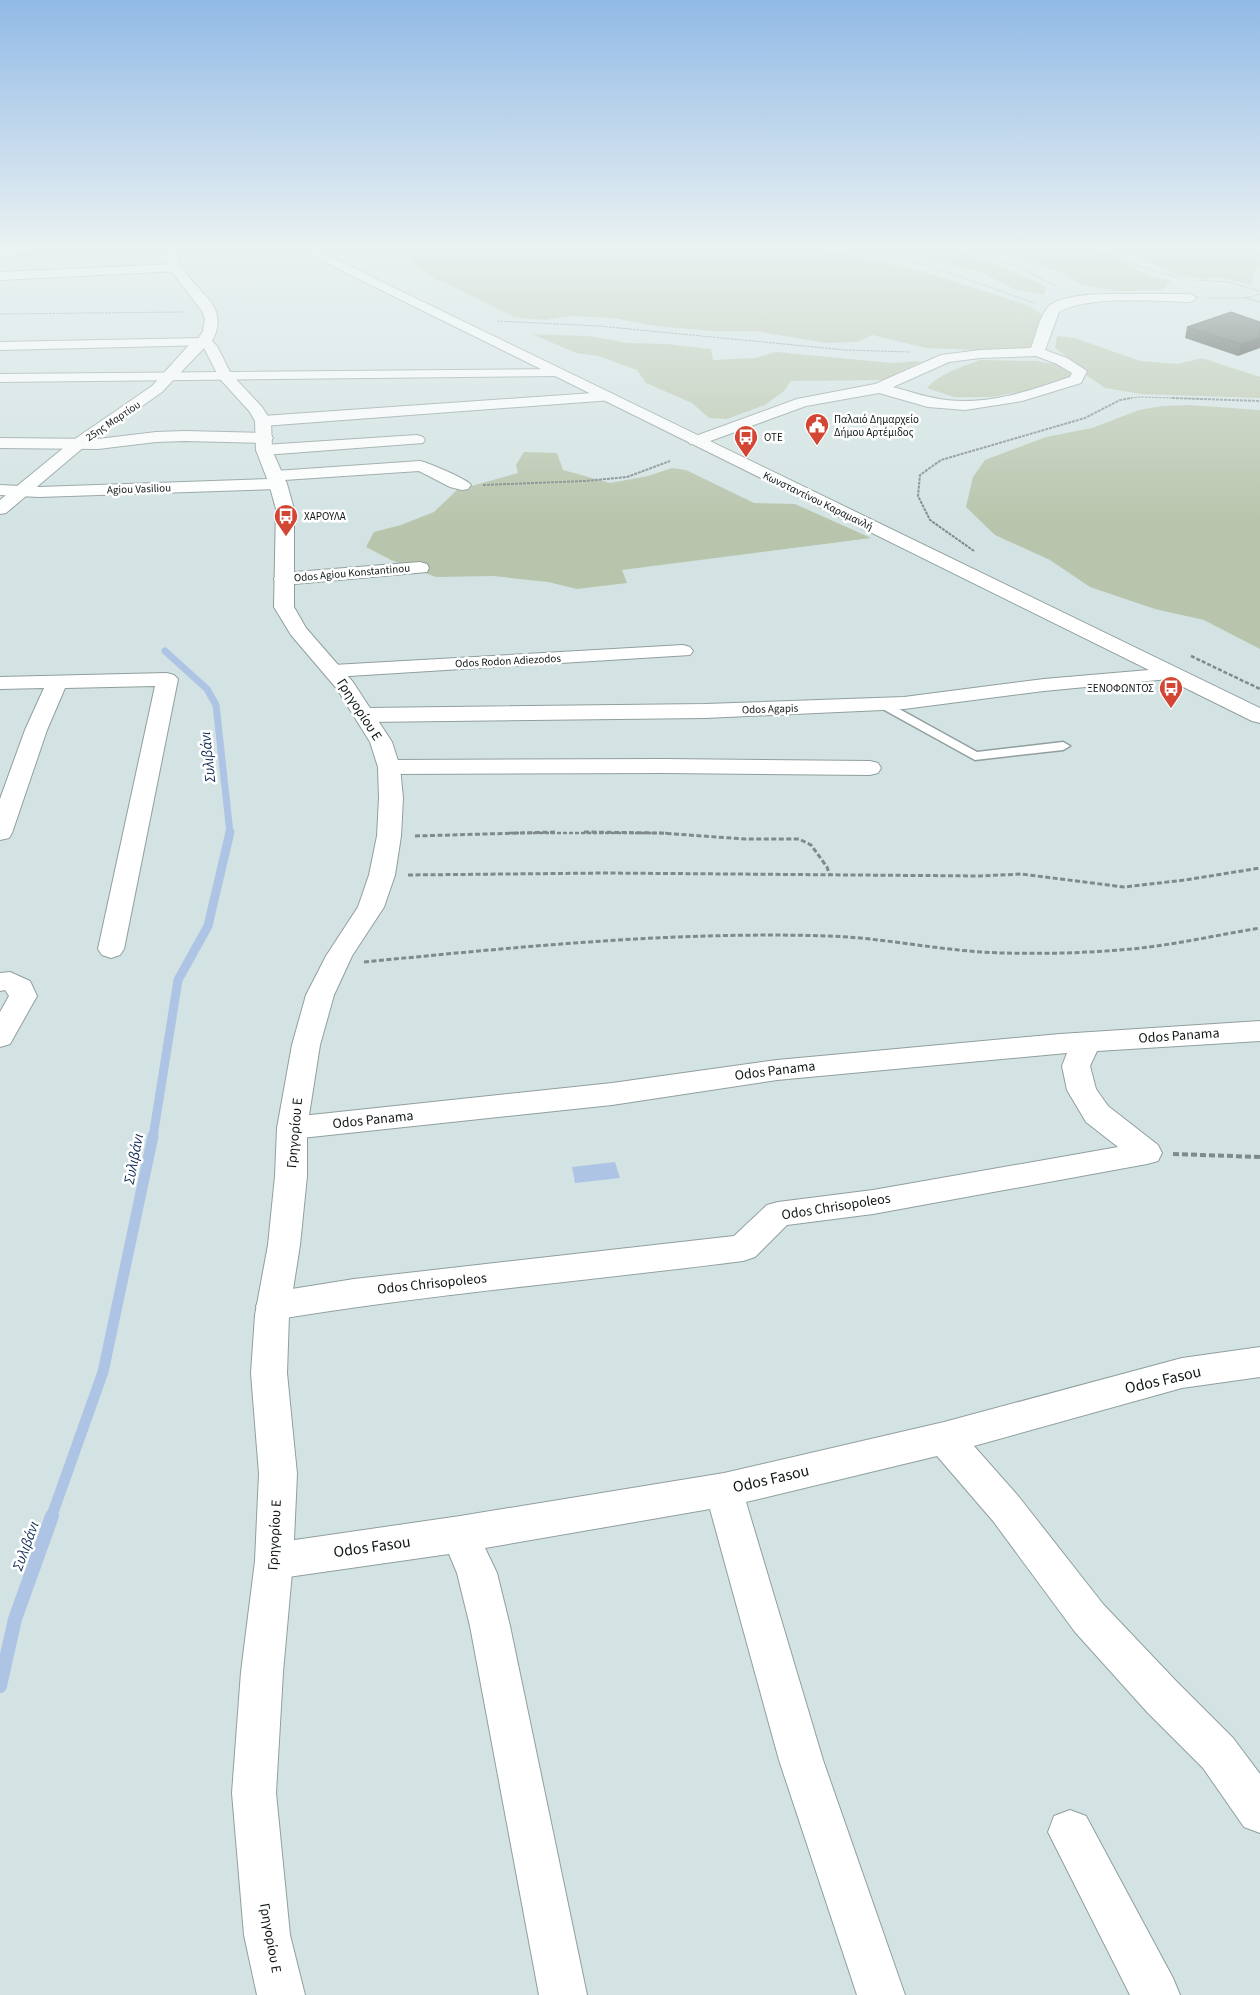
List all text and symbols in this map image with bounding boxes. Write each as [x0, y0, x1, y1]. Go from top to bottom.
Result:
street label: 25ης Μαρτίου [83, 397, 143, 445]
public building icon: Παλαιό Δημαρχείο Δήμου Αρτέμιδος [804, 412, 830, 446]
place label: Παλαιό Δημαρχείο Δήμου Αρτέμιδος [834, 412, 919, 440]
bus stop icon: ΟΤΕ [733, 424, 759, 458]
place label: ΟΤΕ [764, 430, 783, 445]
street label: Κωνσταντίνου Καραμανλή [760, 468, 876, 534]
street label: Agiou Vasiliou [107, 480, 171, 498]
bus stop icon: ΧΑΡΟΥΛΑ [273, 503, 299, 537]
place label: ΧΑΡΟΥΛΑ [304, 509, 346, 524]
street label: Odos Agiou Konstantinou [293, 560, 411, 586]
street label: Odos Rodon Adiezodos [455, 651, 562, 671]
street label: Γρηγορίου Ε [331, 675, 387, 745]
bus stop icon: ΞΕΝΟΦΩΝΤΟΣ [1158, 675, 1184, 709]
place label: ΞΕΝΟΦΩΝΤΟΣ [1087, 681, 1154, 696]
street label: Odos Agapis [742, 701, 799, 717]
water label: Συλιβάνι [195, 730, 221, 785]
street label: Odos Panama [1138, 1023, 1220, 1049]
street label: Odos Panama [734, 1056, 816, 1086]
street label: Γρηγορίου Ε [282, 1097, 308, 1169]
street label: Odos Panama [332, 1106, 414, 1134]
water label: Συλιβάνι [119, 1132, 149, 1187]
street label: Odos Chrisopoleos [780, 1189, 892, 1225]
street label: Odos Chrisopoleos [376, 1268, 488, 1300]
street label: Odos Fasou [1123, 1361, 1203, 1399]
street label: Odos Fasou [731, 1460, 811, 1498]
street label: Γρηγορίου Ε [263, 1499, 287, 1571]
water label: Συλιβάνι [7, 1518, 45, 1575]
street label: Odos Fasou [332, 1531, 412, 1563]
street label: Γρηγορίου Ε [254, 1901, 286, 1975]

